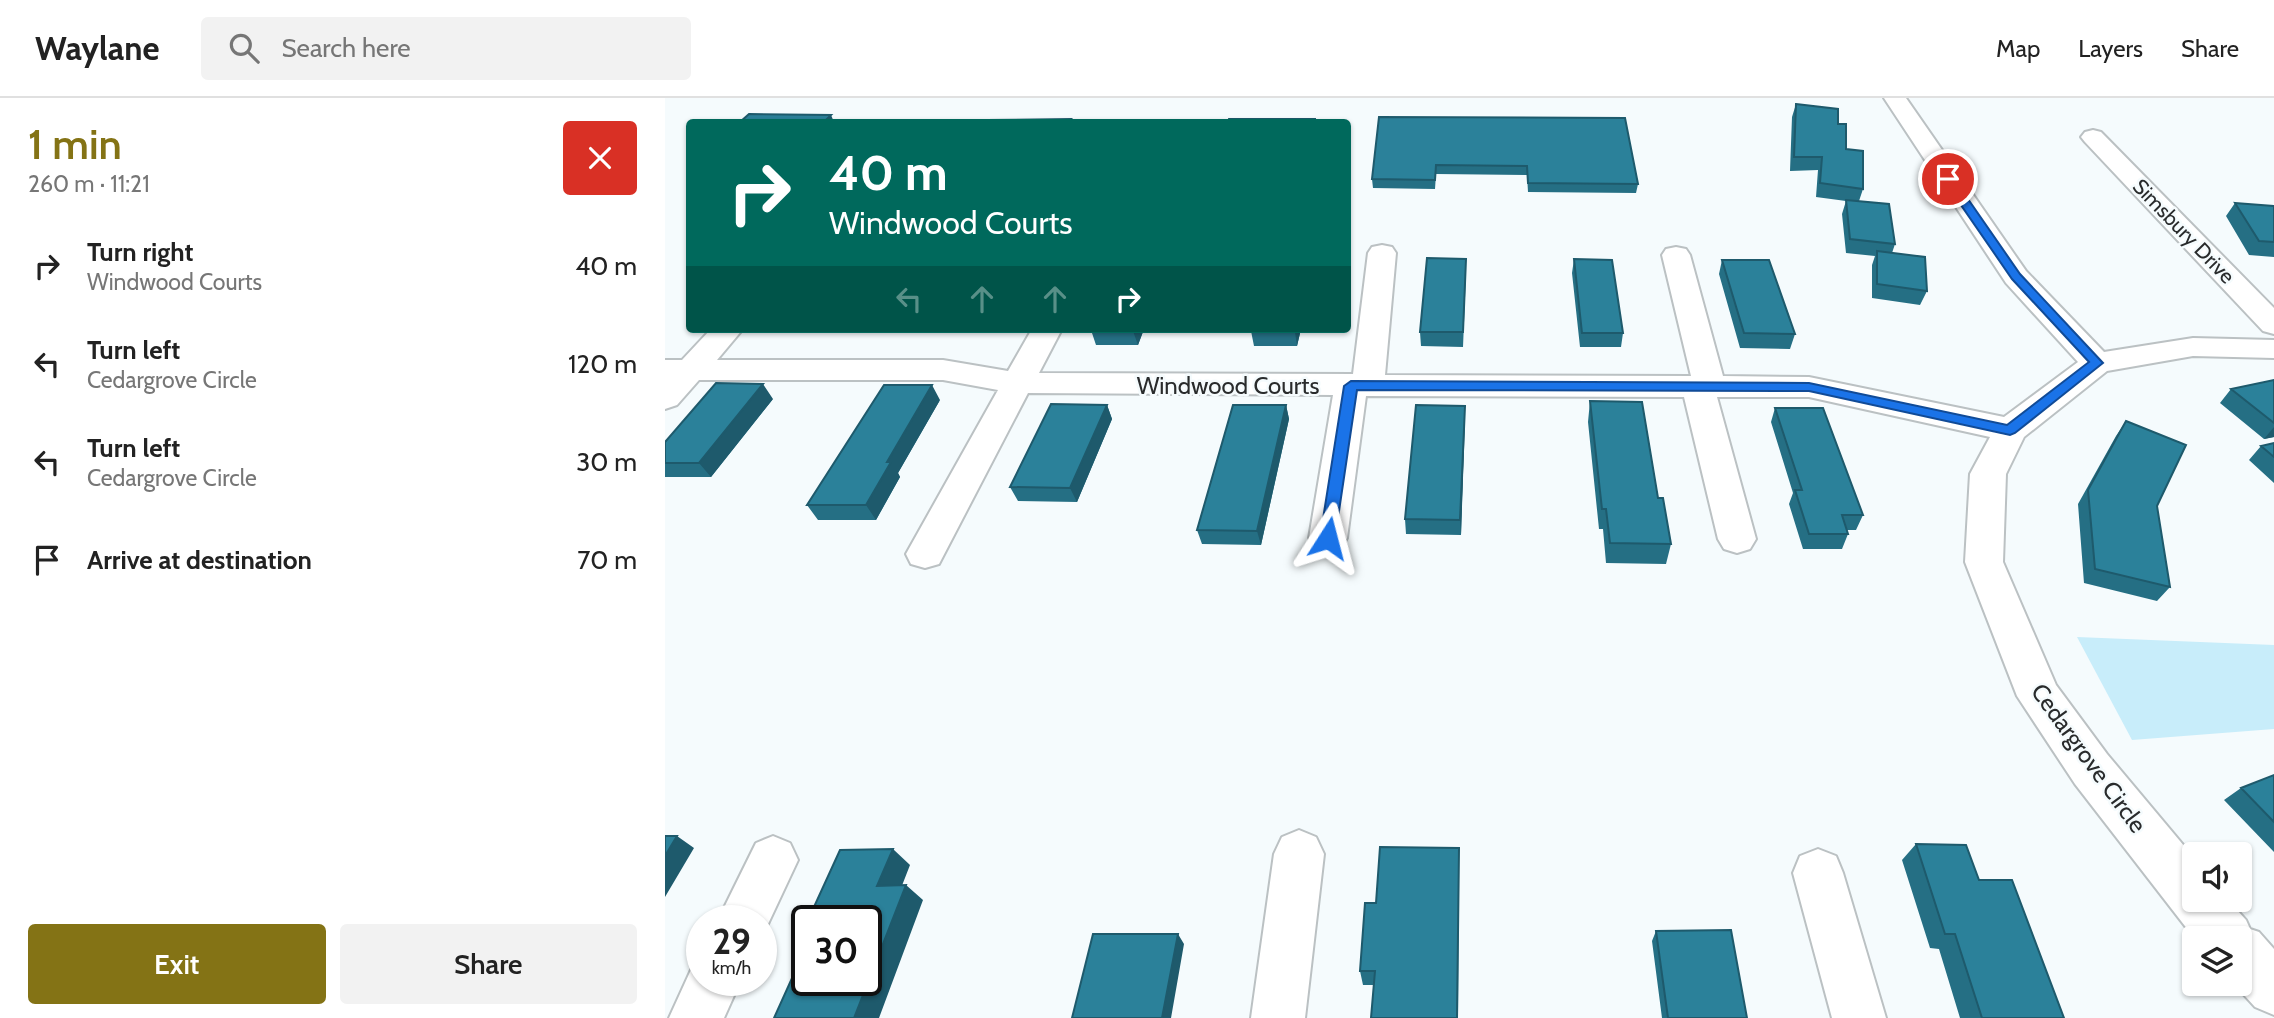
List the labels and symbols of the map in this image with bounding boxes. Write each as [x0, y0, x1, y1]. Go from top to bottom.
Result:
pin [1918, 149, 1978, 209]
street label: Simsbury Drive [2128, 174, 2240, 289]
street label: Windwood Courts [1137, 371, 1319, 400]
position arrow [1291, 501, 1365, 575]
street label: Cedargrove Circle [2025, 678, 2153, 838]
speed limit sign: 30 [791, 905, 882, 996]

